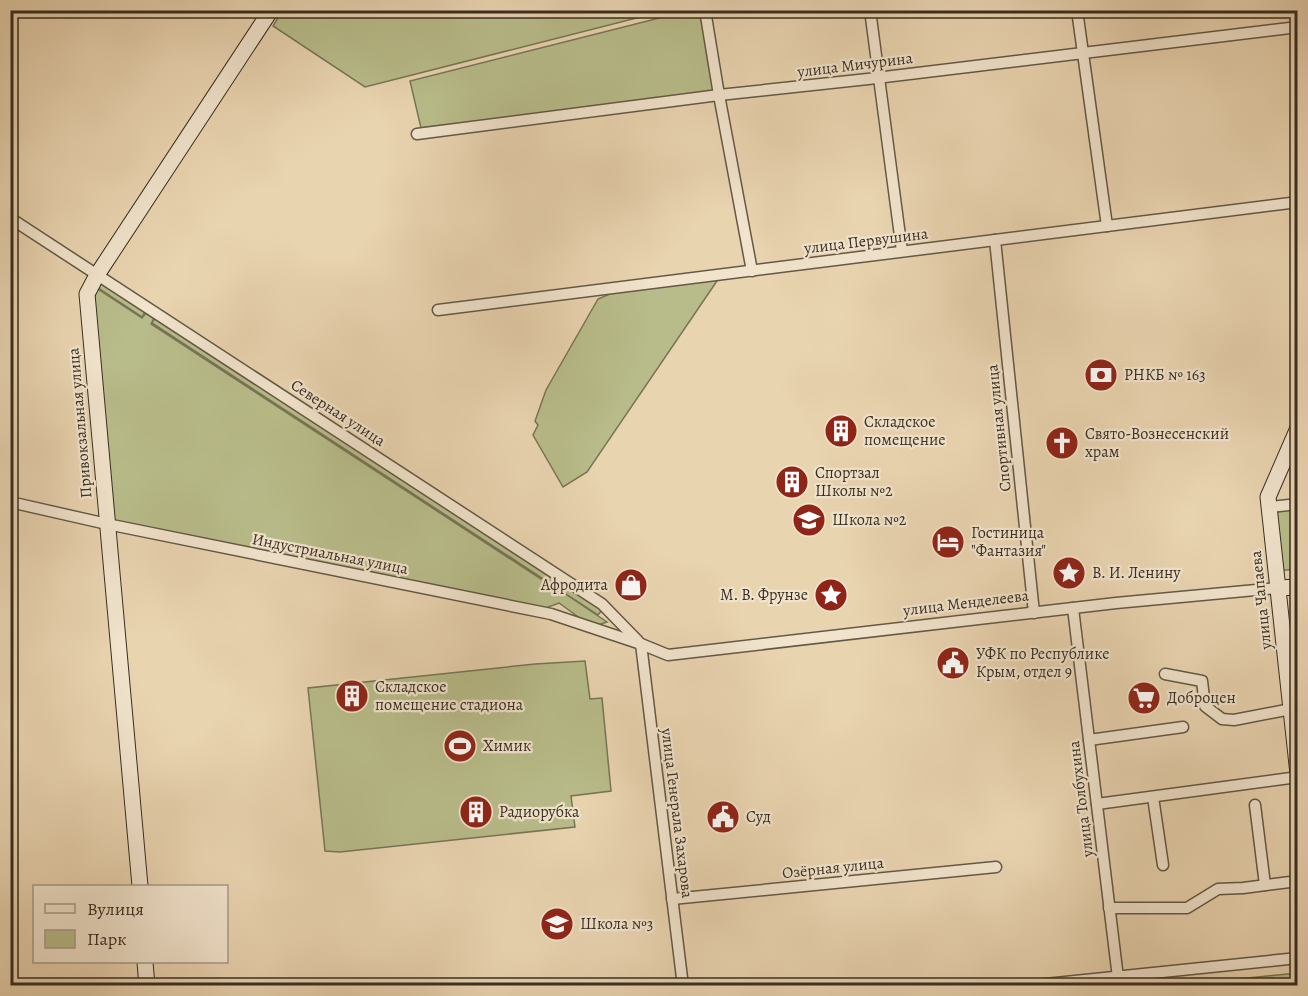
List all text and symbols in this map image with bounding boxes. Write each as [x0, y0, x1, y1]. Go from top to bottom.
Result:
street label: улица Мичурина [795, 47, 915, 83]
street label: улица Первушина [802, 222, 930, 260]
street label: Привокзальная улица [62, 346, 98, 499]
bank icon: РНКБ № 163 [1083, 357, 1119, 393]
street label: Спортивная улица [981, 363, 1017, 493]
place label: РНКБ № 163 [1124, 364, 1206, 386]
street label: Северная улица [286, 374, 390, 452]
place label: Складское помещение [864, 411, 946, 451]
building icon: Складское помещение [823, 413, 859, 449]
place label: Свято-Вознесенский храм [1085, 423, 1229, 463]
church icon: Свято-Вознесенский храм [1044, 425, 1080, 461]
place label: Спортзал Школы №2 [815, 462, 893, 502]
building icon: Спортзал Школы №2 [774, 464, 810, 500]
school or university icon: Школа №2 [791, 502, 827, 538]
place label: Школа №2 [832, 509, 907, 531]
place label: Гостиница "Фантазия" [971, 522, 1046, 562]
hotel icon: Гостиница "Фантазия" [930, 524, 966, 560]
street label: Индустриальная улица [250, 528, 411, 580]
street label: улица Чапаева [1245, 549, 1277, 652]
place icon: В. И. Ленину [1051, 555, 1087, 591]
place label: В. И. Ленину [1092, 562, 1181, 584]
shop icon: Афродита [613, 567, 649, 603]
place label: Афродита [540, 574, 609, 596]
place icon: М. В. Фрунзе [813, 577, 849, 613]
place label: М. В. Фрунзе [720, 584, 808, 606]
street label: улица Менделеева [901, 584, 1031, 622]
place label: УФК по Республике Крым, отдел 9 [976, 643, 1109, 683]
public building icon: УФК по Республике Крым, отдел 9 [935, 645, 971, 681]
place label: Складское помещение стадиона [375, 676, 524, 716]
building icon: Складское помещение стадиона [334, 678, 370, 714]
supermarket icon: Доброцен [1126, 680, 1162, 716]
place label: Доброцен [1167, 687, 1236, 709]
street label: улица Генерала Захарова [656, 726, 698, 900]
sports icon: Химик [442, 728, 478, 764]
place label: Химик [483, 735, 531, 757]
street label: улица Толбухина [1063, 739, 1099, 859]
building icon: Радиорубка [458, 794, 494, 830]
public building icon: Суд [705, 799, 741, 835]
place label: Радиорубка [499, 801, 580, 823]
place label: Суд [746, 806, 771, 828]
street label: Озёрная улица [781, 852, 886, 884]
legend [33, 885, 228, 963]
text: Вулиця [87, 897, 144, 921]
school or university icon: Школа №3 [539, 906, 575, 942]
place label: Школа №3 [580, 913, 653, 935]
text: Парк [87, 927, 127, 951]

